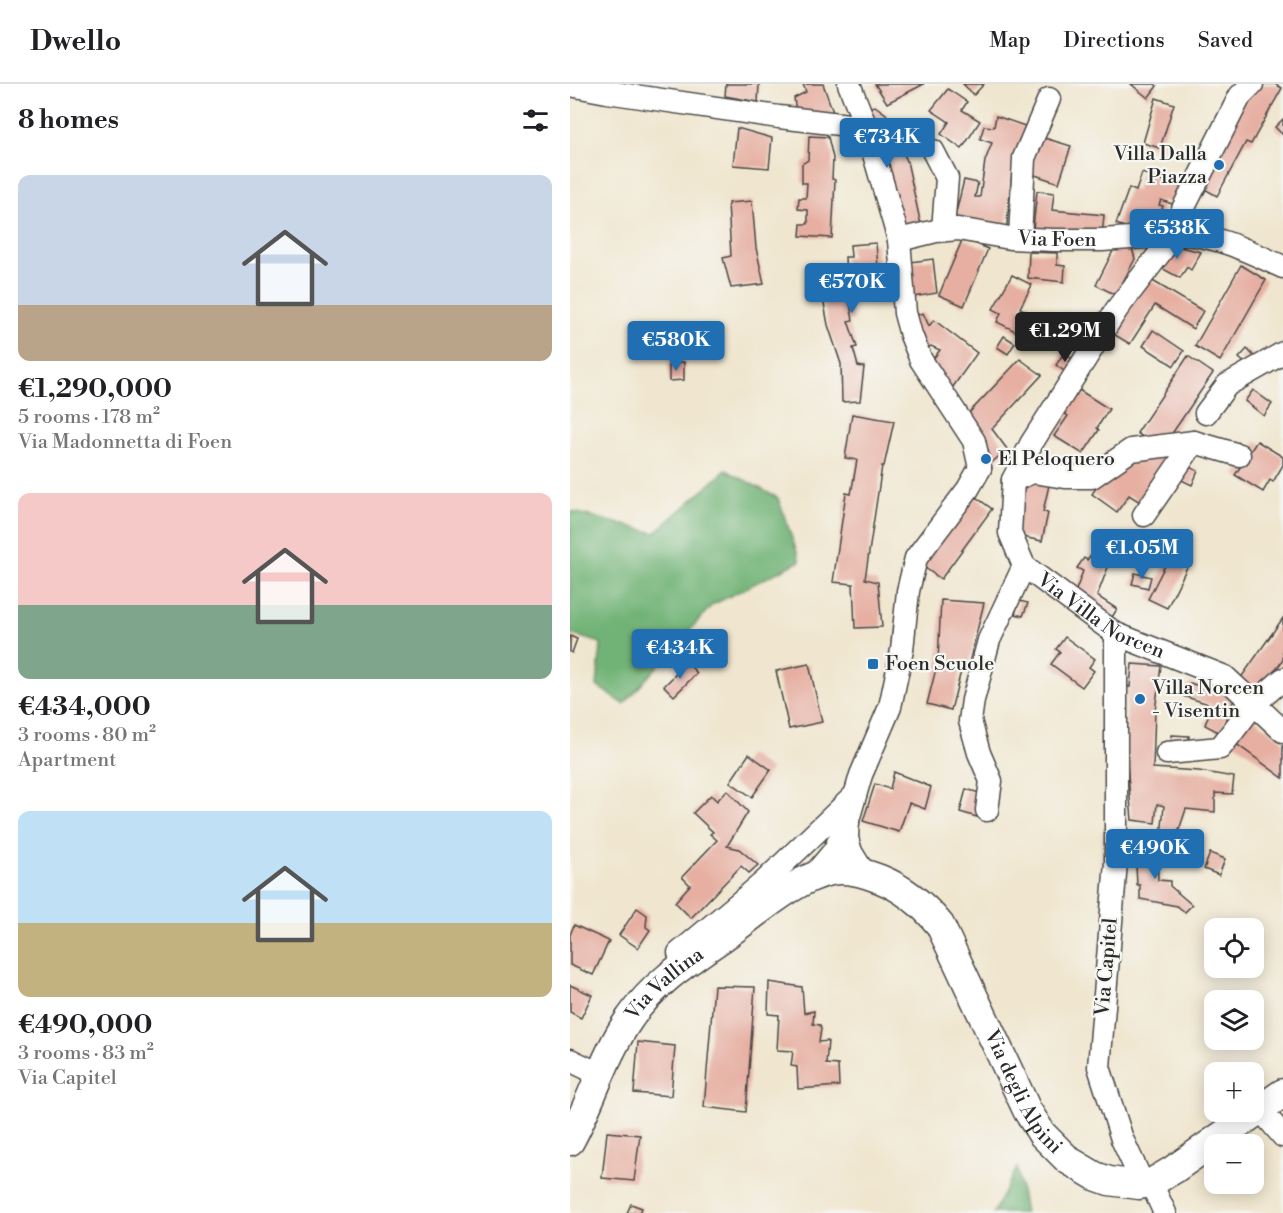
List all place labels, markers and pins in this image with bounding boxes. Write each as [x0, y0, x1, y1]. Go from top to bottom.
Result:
pin: €734K [845, 118, 929, 169]
place label: Villa Dalla Piazza [1113, 142, 1208, 190]
marker: Villa Dalla Piazza [1212, 158, 1226, 172]
pin: €538K [1135, 209, 1219, 260]
pin: €570K [810, 263, 894, 314]
pin: €1.29M [1016, 312, 1114, 363]
pin: €580K [634, 321, 718, 372]
place label: El Peloquero [998, 447, 1115, 472]
marker: El Peloquero [979, 452, 993, 466]
pin: €1.05M [1093, 529, 1191, 580]
pin: €434K [638, 629, 722, 680]
place label: Foen Scuole [885, 652, 994, 677]
marker: Foen Scuole [866, 657, 880, 671]
place label: Villa Norcen - Visentin [1151, 676, 1264, 724]
marker: Villa Norcen - Visentin [1133, 692, 1147, 706]
pin: €490K [1113, 829, 1197, 880]

